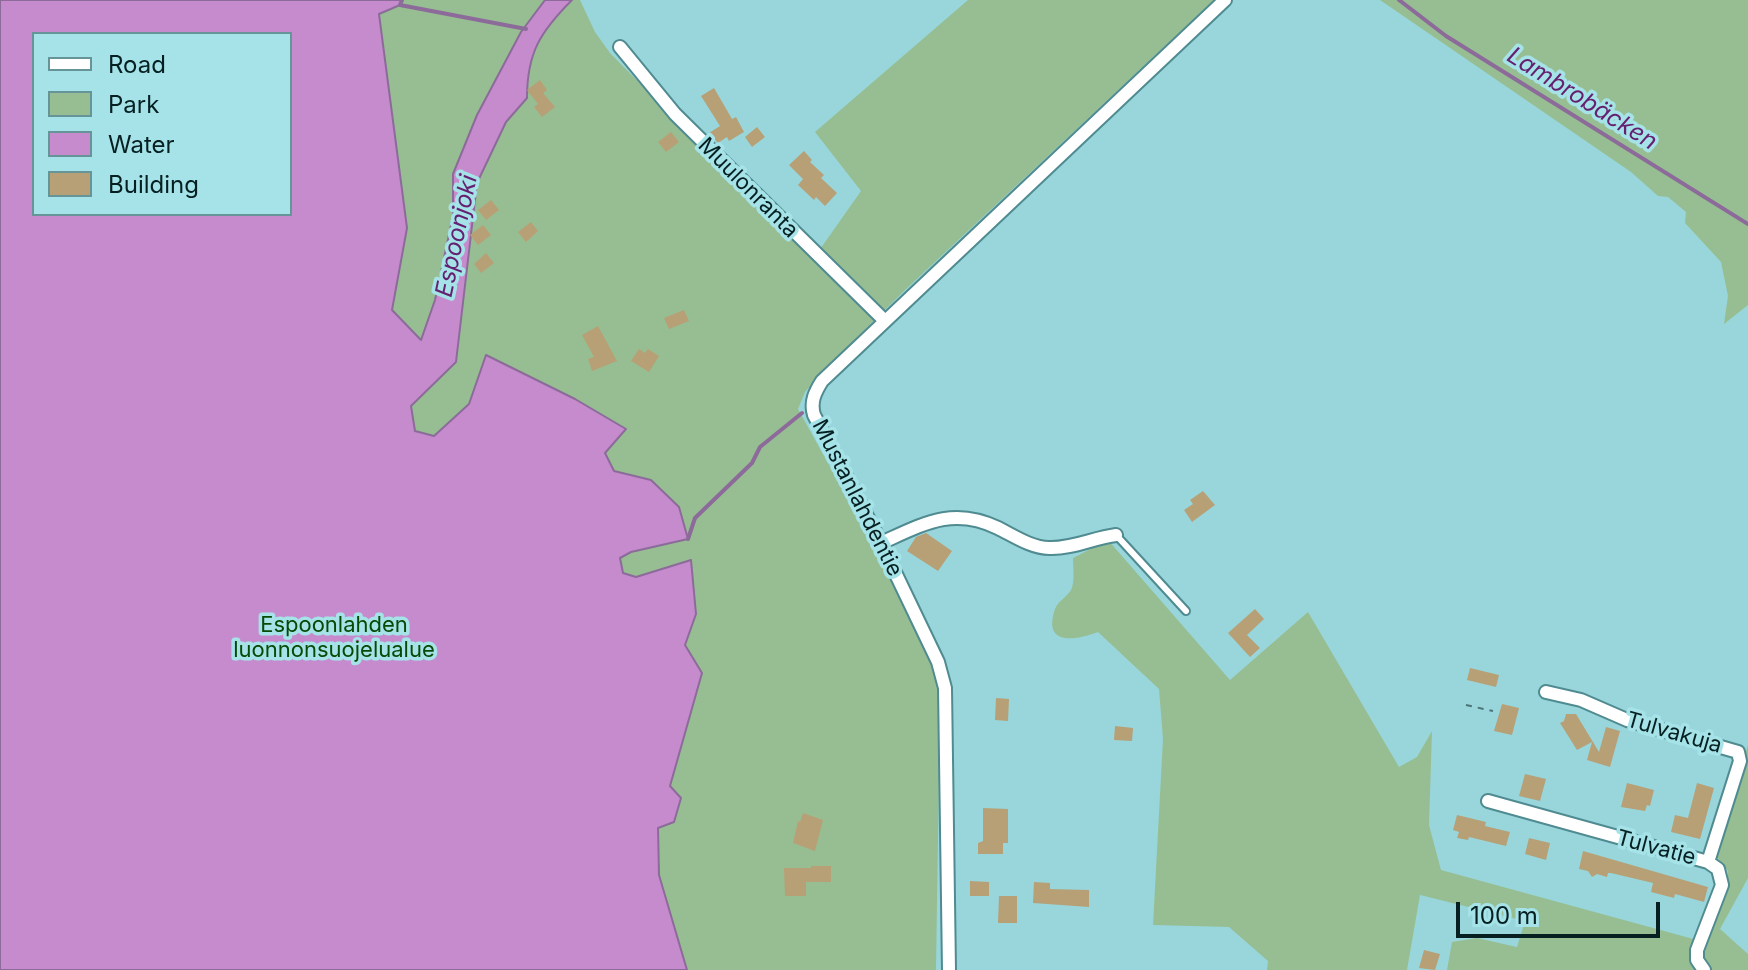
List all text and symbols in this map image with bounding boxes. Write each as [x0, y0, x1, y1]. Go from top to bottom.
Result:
legend [32, 32, 292, 216]
water label: Lambrobäcken [1502, 41, 1662, 157]
text: Road [108, 50, 166, 79]
text: Park [108, 90, 159, 119]
text: Water [108, 130, 175, 159]
street label: Muulonranta [692, 132, 804, 244]
text: Building [108, 170, 199, 199]
water label: Espoonjoki [430, 172, 484, 300]
street label: Mustanlahdentie [806, 415, 908, 581]
park label: Espoonlahden luonnonsuojelualue [233, 612, 435, 664]
street label: Tulvakuja [1623, 707, 1725, 759]
street label: Tulvatie [1613, 825, 1699, 871]
scale bar [1460, 886, 1664, 936]
text: 100 m [1470, 901, 1538, 930]

